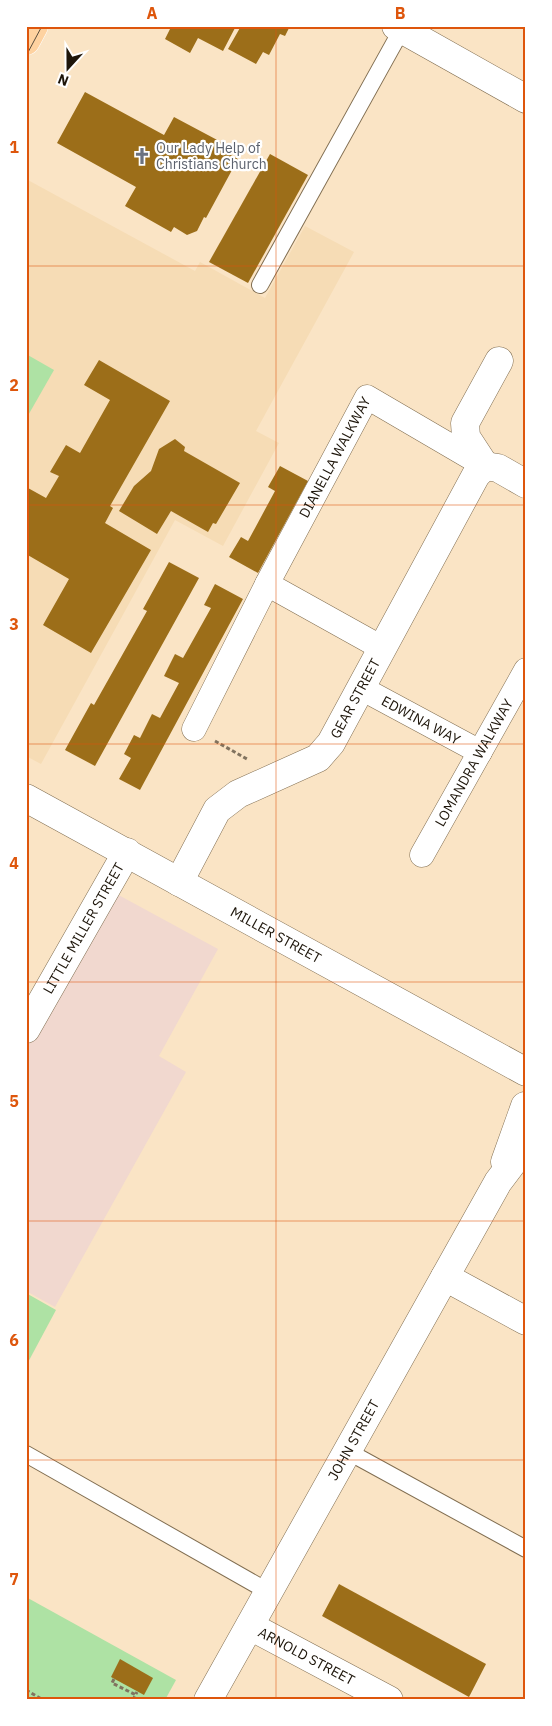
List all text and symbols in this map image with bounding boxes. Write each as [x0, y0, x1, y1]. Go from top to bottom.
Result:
text: A [147, 3, 158, 23]
text: B [395, 3, 406, 23]
north arrow [42, 42, 92, 92]
text: N [55, 70, 71, 90]
text: 1 [9, 137, 19, 157]
place label: Our Lady Help of Christians Church [156, 139, 267, 173]
church icon: Our Lady Help of Christians Church [132, 146, 152, 166]
text: 2 [9, 375, 19, 395]
street label: DIANELLA WALKWAY [295, 393, 375, 521]
text: 3 [9, 614, 19, 634]
street label: GEAR STREET [326, 655, 384, 742]
street label: EDWINA WAY [378, 692, 464, 749]
street label: LOMANDRA WALKWAY [431, 695, 517, 830]
text: 4 [9, 853, 19, 873]
street label: LITTLE MILLER STREET [39, 859, 128, 997]
street label: MILLER STREET [227, 903, 324, 967]
text: 5 [9, 1091, 19, 1111]
text: 6 [9, 1330, 19, 1350]
street label: JOHN STREET [324, 1397, 383, 1483]
text: 7 [9, 1569, 19, 1589]
street label: ARNOLD STREET [255, 1623, 358, 1689]

